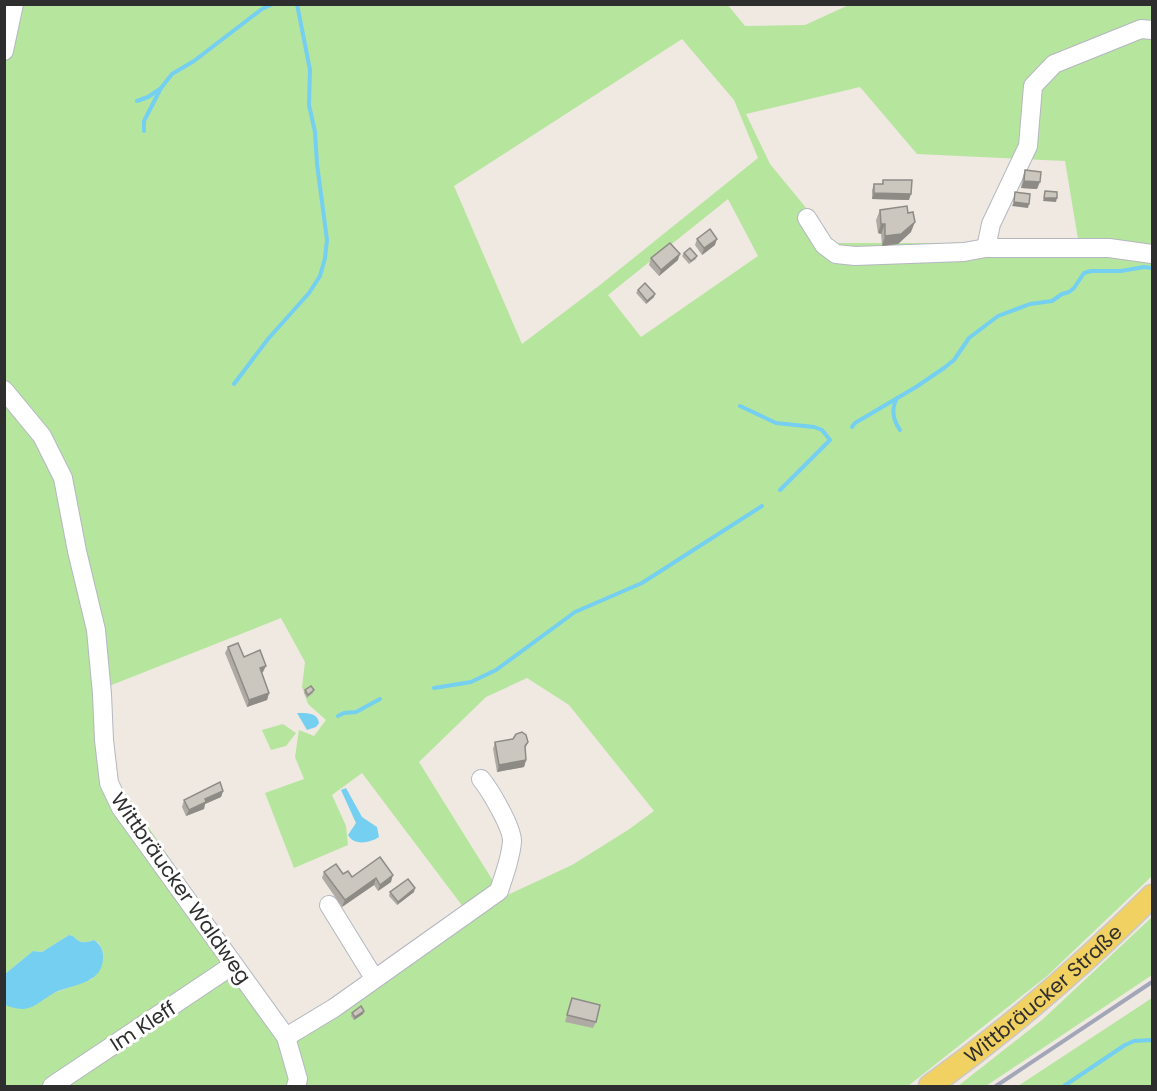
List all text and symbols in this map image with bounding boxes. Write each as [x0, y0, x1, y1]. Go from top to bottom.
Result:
street label: Wittbräucker Waldweg [104, 787, 258, 989]
street label: Wittbräucker Straße [958, 918, 1128, 1070]
street label: Im Kleff [105, 994, 181, 1058]

